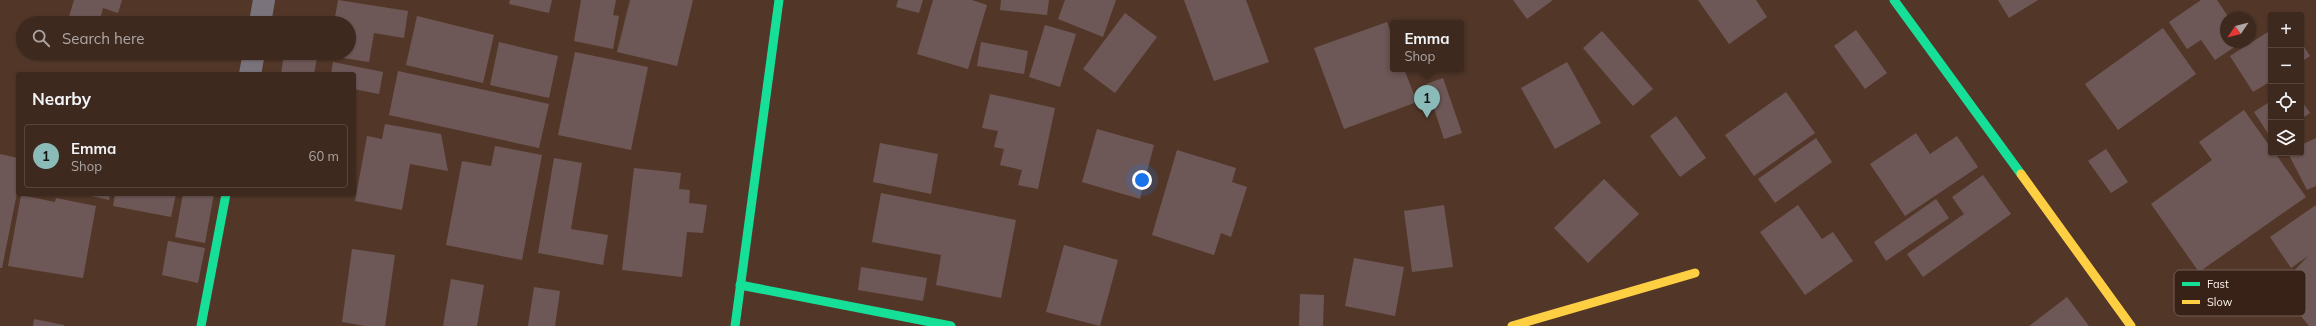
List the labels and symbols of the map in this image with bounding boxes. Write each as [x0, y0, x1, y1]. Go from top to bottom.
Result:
north arrow [2220, 12, 2256, 48]
pin: 1 [1414, 85, 1440, 118]
your location [1132, 170, 1152, 190]
legend [2174, 270, 2306, 316]
text: Fast [2207, 277, 2229, 291]
text: Slow [2207, 295, 2233, 309]

